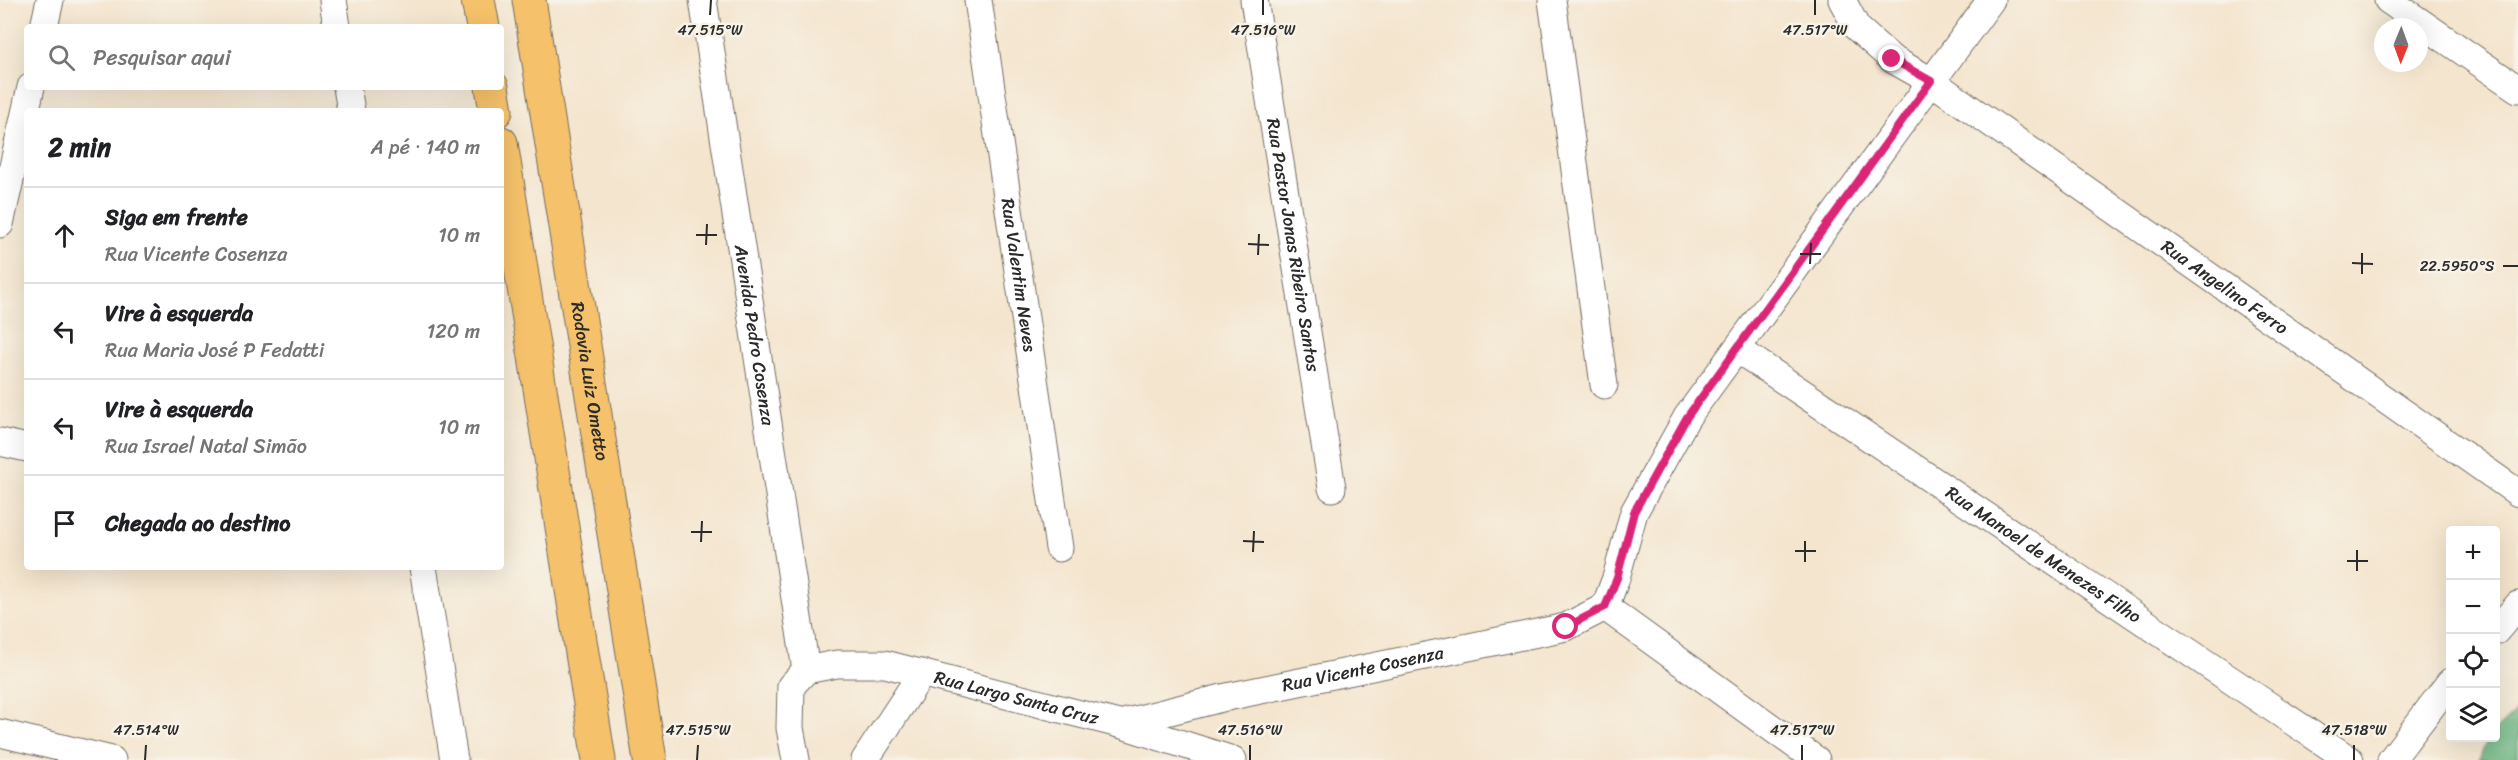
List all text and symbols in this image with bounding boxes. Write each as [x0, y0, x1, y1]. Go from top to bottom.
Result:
text: 47.515°W [677, 17, 743, 43]
text: 47.516°W [1231, 17, 1296, 43]
text: 47.517°W [1783, 17, 1848, 43]
north arrow [2374, 18, 2428, 72]
search box [24, 24, 504, 90]
text: Pesquisar aqui [93, 38, 231, 77]
icon: search [45, 41, 78, 74]
route end [1878, 45, 1904, 71]
street label: Rua Pastor Jonas Ribeiro Santos [1257, 116, 1329, 375]
text: 2 min [48, 124, 111, 170]
text: A pé · 140 m [371, 130, 480, 165]
street label: Rua Valentim Neves [991, 196, 1046, 355]
text: Siga em frente [105, 198, 248, 237]
text: 10 m [438, 218, 480, 253]
icon: ahead [48, 219, 81, 252]
street label: Rua Angelino Ferro [2154, 231, 2295, 343]
text: Rua Vicente Cosenza [105, 237, 287, 272]
street label: Avenida Pedro Cosenza [725, 241, 784, 429]
text: 22.5950°S [2420, 253, 2495, 279]
text: Vire à esquerda [105, 294, 253, 333]
street label: Rodovia Luiz Ometto [561, 299, 618, 463]
text: 120 m [427, 314, 480, 349]
icon: left [48, 315, 81, 348]
text: Rua Maria José P Fedatti [105, 333, 324, 368]
text: Vire à esquerda [105, 390, 253, 429]
text: 10 m [438, 410, 480, 445]
icon: left [48, 411, 81, 444]
text: Rua Israel Natal Simão [105, 429, 307, 464]
street label: Rua Manoel de Menezes Filho [1939, 477, 2148, 632]
text: Chegada ao destino [105, 504, 290, 543]
icon: arrive [48, 507, 81, 540]
map controls [2446, 526, 2500, 742]
button: + [2446, 526, 2500, 580]
button: − [2446, 580, 2500, 634]
route start [1552, 613, 1578, 639]
button: locate [2446, 634, 2500, 688]
street label: Rua Vicente Cosenza [1279, 636, 1447, 701]
street label: Rua Largo Santa Cruz [931, 661, 1103, 734]
button: layers [2446, 688, 2500, 742]
text: 47.514°W [113, 717, 179, 743]
text: 47.515°W [665, 717, 731, 743]
text: 47.516°W [1218, 717, 1283, 743]
text: 47.517°W [1770, 717, 1835, 743]
text: 47.518°W [2321, 717, 2387, 743]

